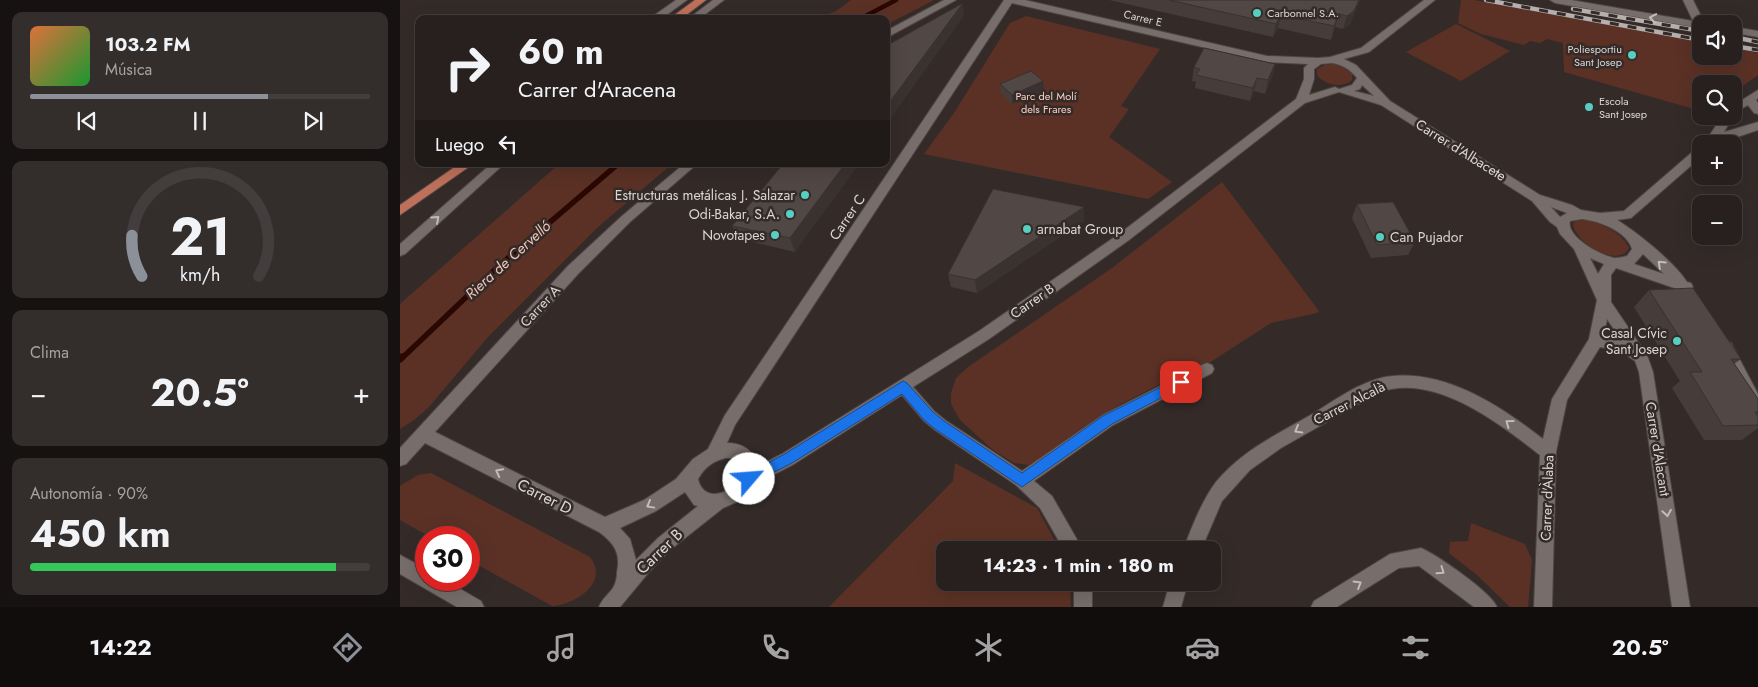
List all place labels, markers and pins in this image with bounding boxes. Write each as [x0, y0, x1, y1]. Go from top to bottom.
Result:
place label: Carbonnel S.A. [1267, 5, 1339, 21]
marker: Carbonnel S.A. [1251, 7, 1263, 19]
place label: Poliesportiu Sant Josep [1567, 41, 1622, 70]
marker: Poliesportiu Sant Josep [1626, 49, 1638, 61]
place label: Escola Sant Josep [1599, 93, 1647, 122]
marker: Escola Sant Josep [1583, 101, 1595, 113]
place label: Estructuras metálicas J. Salazar [615, 185, 795, 205]
marker: Estructuras metálicas J. Salazar [799, 189, 811, 201]
place label: Odi-Bakar, S.A. [689, 204, 780, 224]
marker: Odi-Bakar, S.A. [784, 208, 796, 220]
place label: arnabat Group [1037, 219, 1123, 239]
marker: arnabat Group [1021, 223, 1033, 235]
place label: Novotapes [702, 225, 765, 245]
place label: Can Pujador [1390, 227, 1463, 247]
marker: Novotapes [769, 229, 781, 241]
marker: Can Pujador [1374, 231, 1386, 243]
place label: Casal Cívic Sant Josep [1601, 323, 1667, 359]
marker: Casal Cívic Sant Josep [1671, 335, 1683, 347]
pin [1160, 361, 1202, 403]

